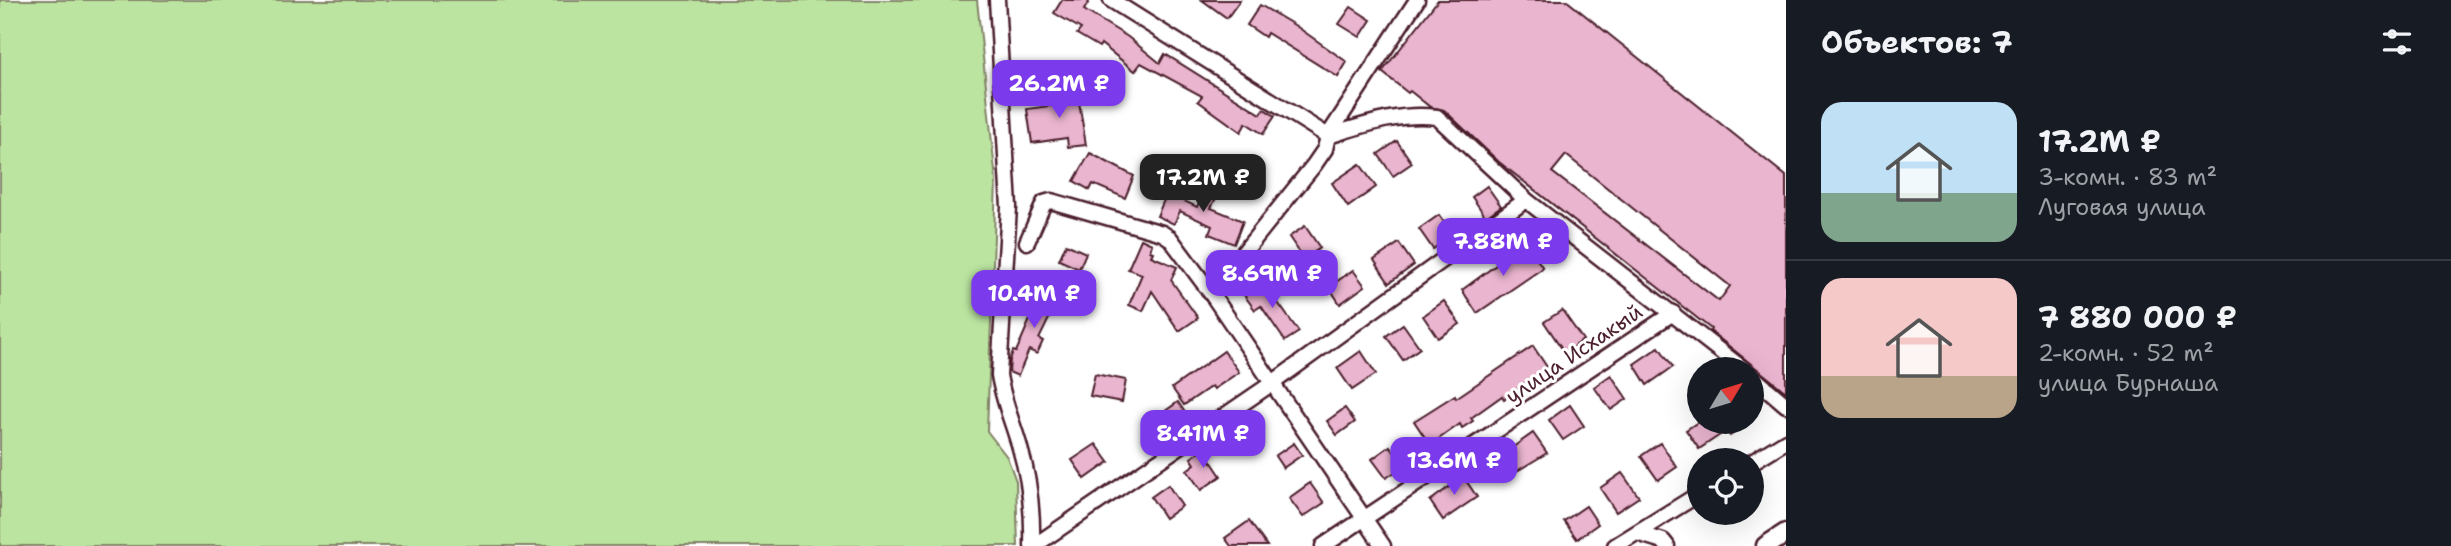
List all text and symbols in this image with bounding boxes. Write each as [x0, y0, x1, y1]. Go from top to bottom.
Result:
text: Объектов: 7 [1821, 22, 2013, 63]
icon: filters [2378, 23, 2416, 61]
pin: 26.2M ₽ [994, 60, 1124, 120]
text: 26.2M ₽ [1008, 68, 1110, 98]
text: 17.2M ₽ [2038, 121, 2161, 162]
icon: home [1877, 130, 1961, 214]
pin: 17.2M ₽ [1138, 154, 1268, 214]
text: 17.2M ₽ [1156, 162, 1250, 192]
text: 3-комн. · 83 m² [2038, 162, 2217, 192]
text: Луговая улица [2038, 192, 2206, 222]
pin: 7.88M ₽ [1438, 218, 1568, 278]
text: 7.88M ₽ [1453, 226, 1553, 256]
pin: 8.69M ₽ [1207, 250, 1337, 310]
text: 8.69M ₽ [1222, 258, 1322, 288]
pin: 10.4M ₽ [969, 270, 1099, 330]
text: 10.4M ₽ [987, 278, 1081, 308]
text: 7 880 000 ₽ [2038, 297, 2237, 338]
street label: улица Исхакый [1500, 298, 1648, 410]
icon: home [1877, 306, 1961, 390]
text: 2-комн. · 52 m² [2038, 338, 2214, 368]
north arrow [1687, 357, 1764, 434]
map controls [1687, 357, 1764, 525]
text: улица Бурнаша [2038, 368, 2218, 398]
pin: 8.41M ₽ [1138, 410, 1268, 470]
text: 8.41M ₽ [1156, 418, 1250, 448]
pin: 13.6M ₽ [1389, 438, 1519, 497]
text: 13.6M ₽ [1406, 445, 1502, 475]
button: locate [1687, 448, 1764, 525]

